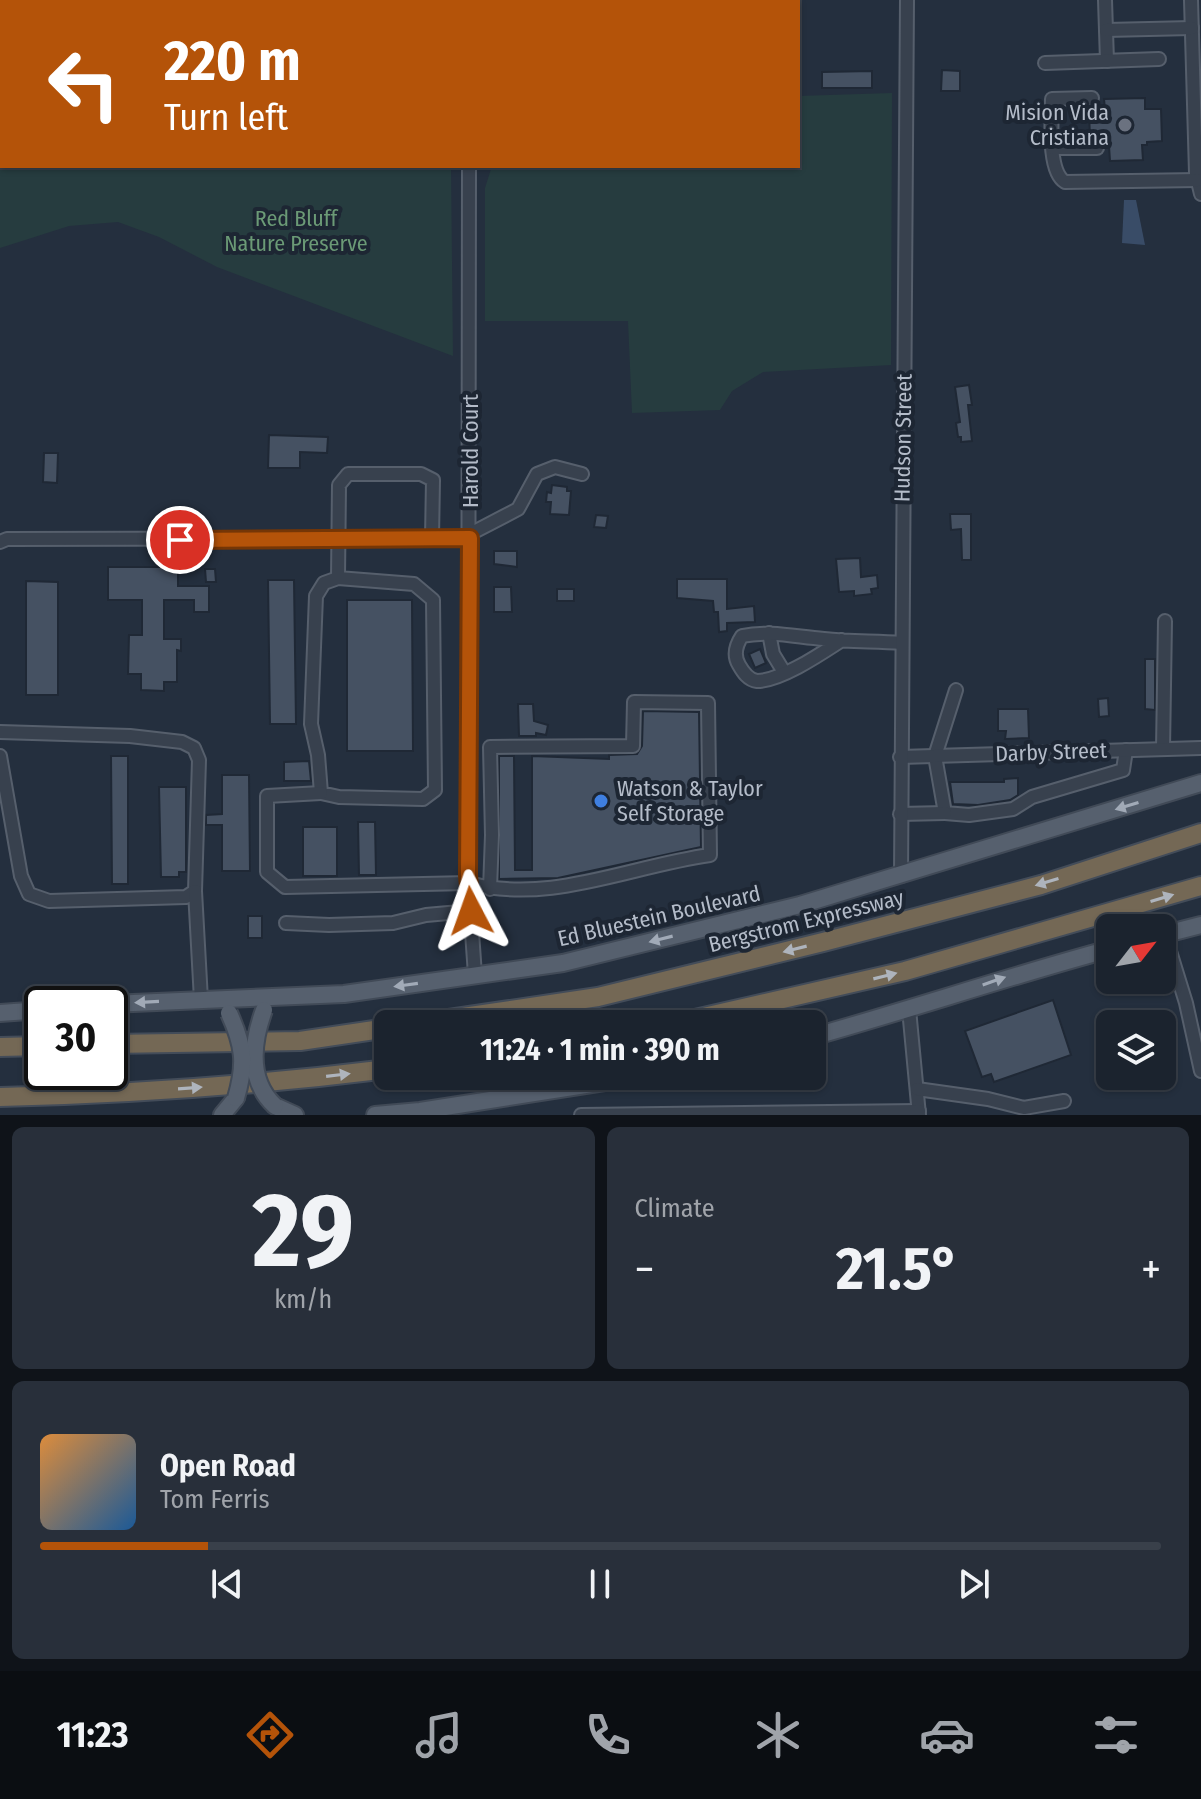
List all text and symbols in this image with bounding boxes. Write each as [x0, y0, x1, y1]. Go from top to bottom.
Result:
text: 220 m [164, 28, 301, 95]
icon: left [32, 32, 136, 136]
text: Turn left [164, 96, 288, 140]
place label: Mision Vida Cristiana [1005, 99, 1109, 151]
marker: Mision Vida Cristiana [1116, 116, 1134, 134]
park label: Red Bluff Nature Preserve [224, 205, 368, 257]
street label: Hudson Street [888, 373, 918, 502]
street label: Harold Court [457, 393, 484, 508]
pin [146, 506, 214, 574]
icon: arrive [158, 518, 202, 562]
street label: Darby Street [995, 737, 1108, 767]
place label: Watson & Taylor Self Storage [617, 775, 763, 827]
marker: Watson & Taylor Self Storage [592, 792, 610, 810]
one-way arrow [1114, 800, 1138, 813]
position arrow [429, 869, 513, 953]
one-way arrow [1034, 877, 1058, 889]
street label: Ed Bluestein Boulevard [555, 880, 763, 952]
street label: Bergstrom Expressway [706, 884, 907, 958]
one-way arrow [1151, 891, 1175, 904]
north arrow [1096, 914, 1176, 994]
map controls [1096, 914, 1176, 1090]
one-way arrow [649, 933, 674, 946]
one-way arrow [783, 943, 808, 956]
one-way arrow [873, 970, 898, 982]
one-way arrow [982, 975, 1006, 987]
one-way arrow [393, 979, 418, 992]
speed limit sign: 30 [24, 986, 128, 1090]
one-way arrow [134, 996, 159, 1009]
button: layers [1096, 1010, 1176, 1090]
text: 11:24 · 1 min · 390 m [480, 1032, 720, 1068]
one-way arrow [325, 1068, 350, 1081]
one-way arrow [178, 1081, 203, 1094]
text: 29 [253, 1169, 354, 1294]
text: Climate [635, 1193, 715, 1224]
text: 21.5° [836, 1233, 959, 1305]
text: − [635, 1243, 654, 1296]
text: + [1141, 1243, 1161, 1296]
text: km/h [274, 1284, 332, 1315]
text: Open Road [160, 1448, 296, 1484]
text: Tom Ferris [160, 1484, 270, 1515]
icon: previous [205, 1562, 249, 1606]
icon: pause [578, 1562, 622, 1606]
icon: next [952, 1562, 996, 1606]
icon: directions [242, 1707, 298, 1763]
icon: music [411, 1707, 467, 1763]
icon: phone [580, 1707, 636, 1763]
icon: climate [750, 1707, 806, 1763]
icon: car [919, 1707, 975, 1763]
icon: filters [1088, 1707, 1144, 1763]
text: 11:23 [57, 1713, 128, 1757]

